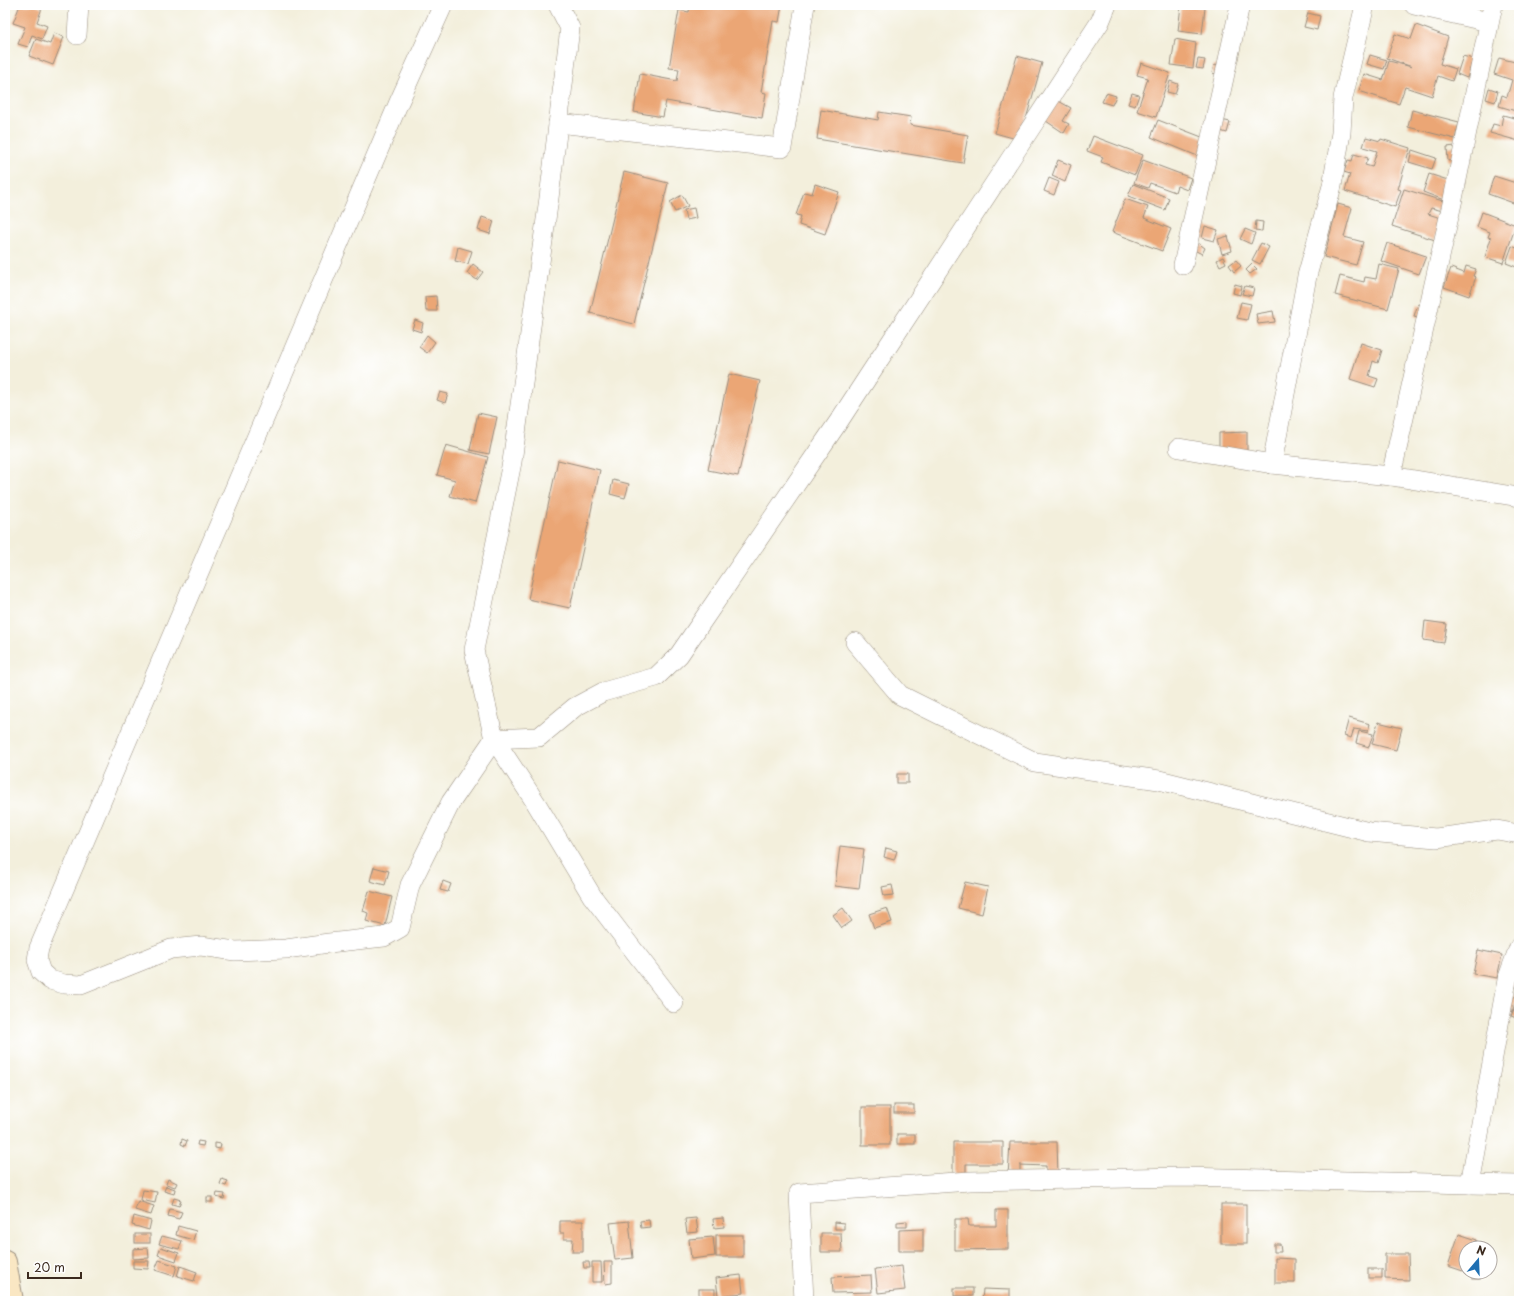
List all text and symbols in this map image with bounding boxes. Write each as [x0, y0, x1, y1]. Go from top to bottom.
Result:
north arrow [1458, 1240, 1498, 1280]
text: N [1475, 1241, 1489, 1260]
scale bar [28, 1254, 81, 1280]
text: 20 m [34, 1258, 65, 1276]

